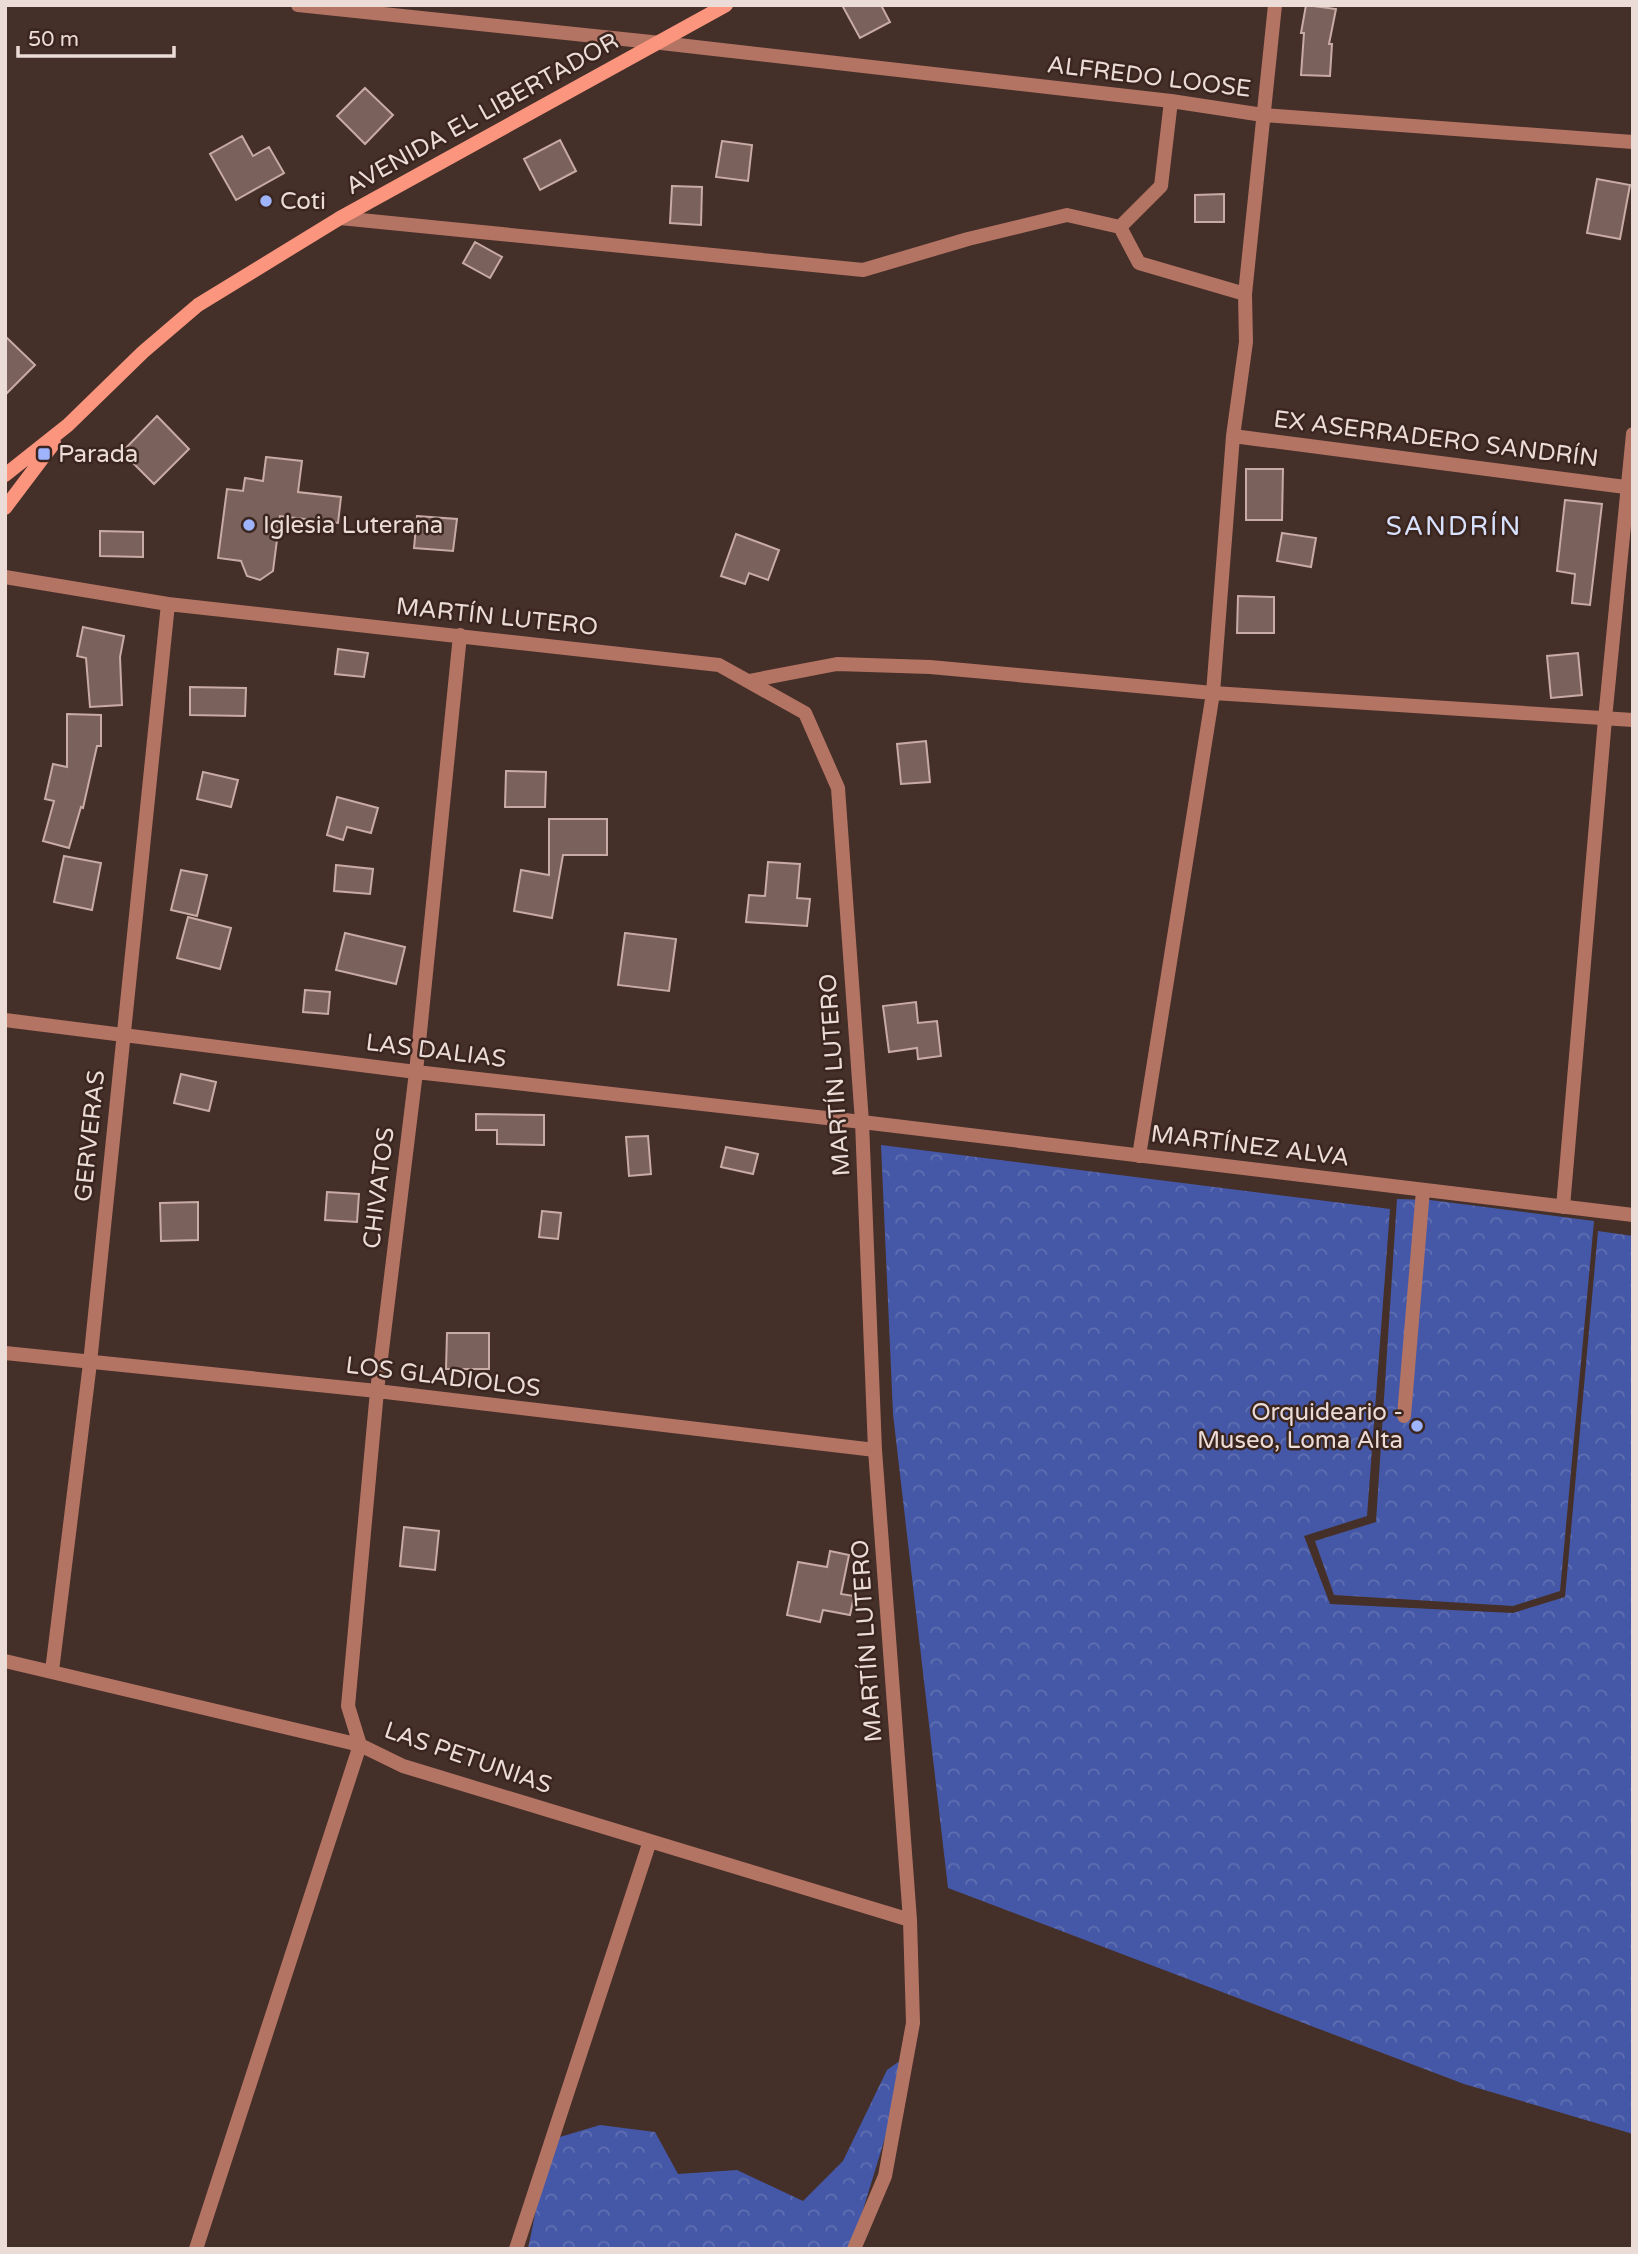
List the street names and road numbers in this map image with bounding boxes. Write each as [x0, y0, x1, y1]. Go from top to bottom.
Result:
street label: AVENIDA EL LIBERTADOR [341, 27, 623, 201]
street label: ALFREDO LOOSE [1045, 50, 1253, 104]
street label: EX ASERRADERO SANDRÍN [1272, 404, 1600, 473]
street label: MARTÍN LUTERO [394, 591, 600, 642]
street label: MARTÍN LUTERO [812, 973, 857, 1177]
street label: LAS DALIAS [364, 1028, 508, 1074]
street label: GERVERAS [69, 1069, 111, 1203]
street label: MARTÍNEZ ALVA [1149, 1118, 1351, 1173]
street label: CHIVATOS [357, 1126, 401, 1250]
street label: LOS GLADIOLOS [344, 1351, 542, 1403]
street label: MARTÍN LUTERO [844, 1539, 889, 1743]
street label: LAS PETUNIAS [380, 1716, 556, 1800]

